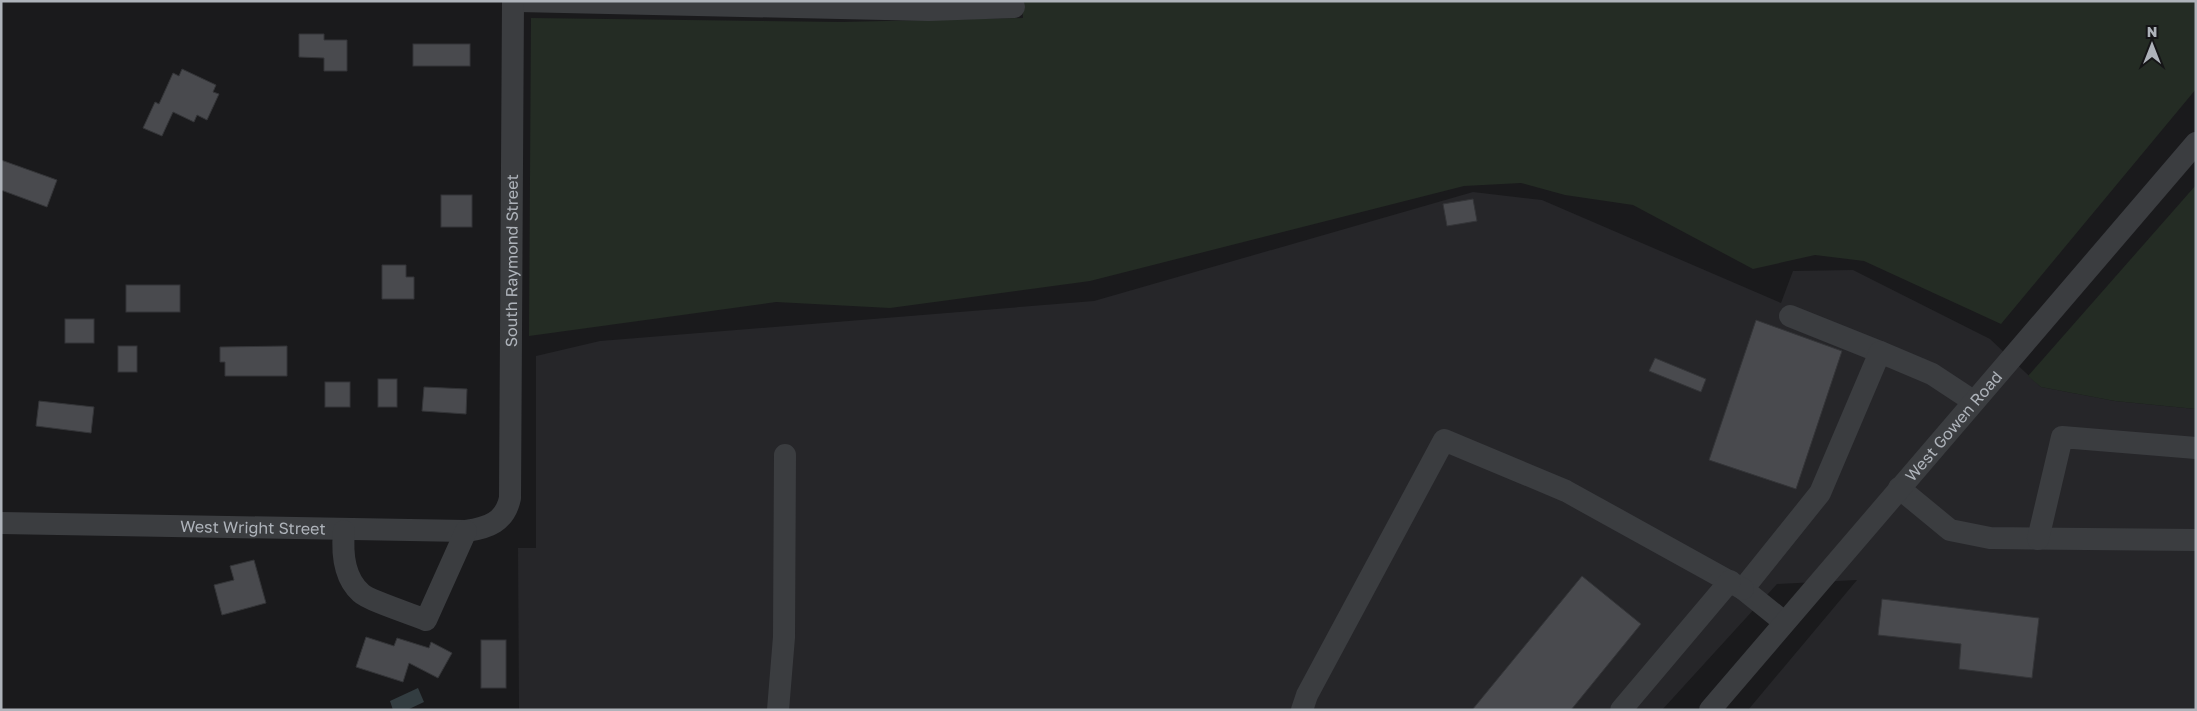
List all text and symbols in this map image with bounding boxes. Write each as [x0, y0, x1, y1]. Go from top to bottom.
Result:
north arrow [2127, 20, 2177, 70]
text: N [2147, 23, 2157, 40]
street label: South Raymond Street [501, 174, 522, 347]
street label: West Gowen Road [1901, 367, 2006, 485]
street label: West Wright Street [180, 516, 326, 539]

